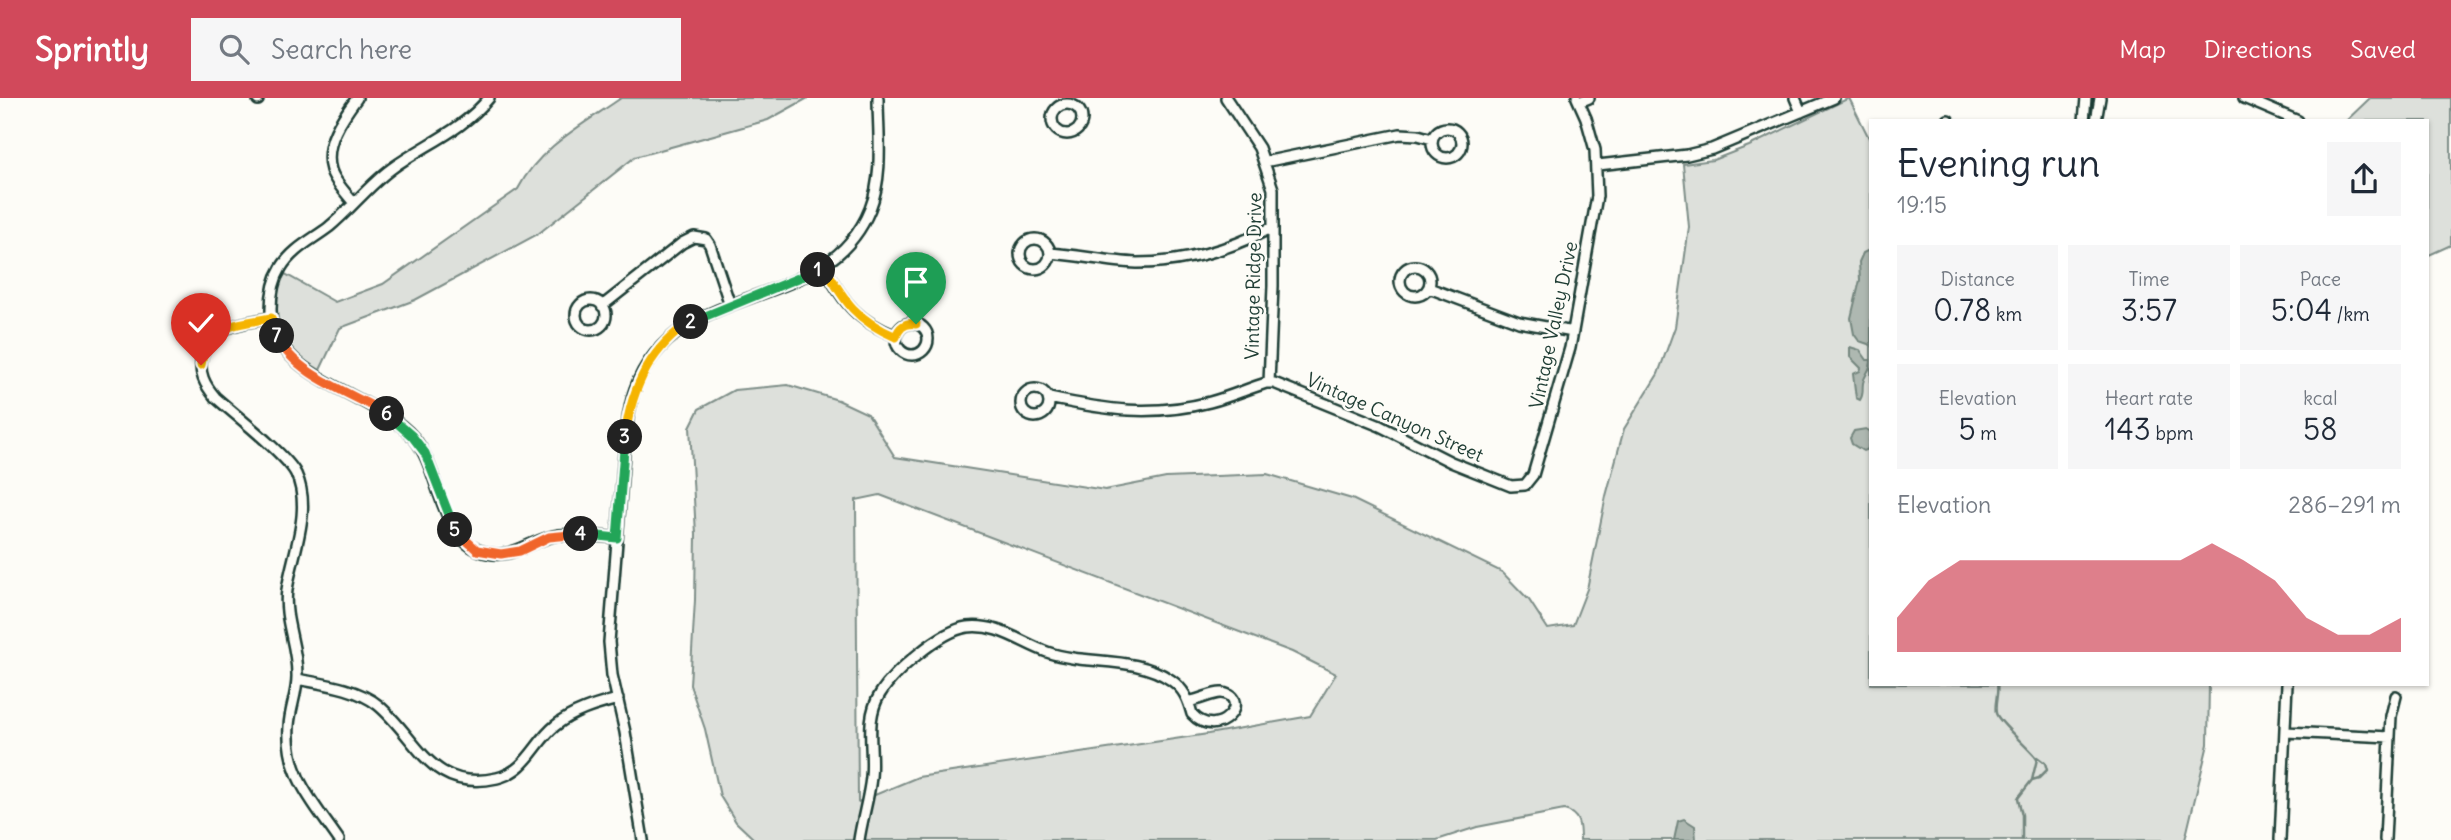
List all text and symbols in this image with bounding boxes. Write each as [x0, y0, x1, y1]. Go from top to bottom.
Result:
search box [191, 18, 681, 81]
text: Sprintly [35, 28, 149, 70]
icon: search [215, 30, 253, 68]
text: Search here [271, 33, 412, 66]
text: Map [2119, 34, 2166, 64]
text: Directions [2204, 34, 2312, 64]
text: Saved [2350, 34, 2416, 64]
text: Evening run [1897, 140, 2100, 187]
button: share [2327, 142, 2401, 216]
text: 19:15 [1897, 190, 1947, 219]
street label: Vintage Ridge Drive [1240, 192, 1266, 360]
street label: Vintage Valley Drive [1524, 239, 1582, 411]
pin: 1 [800, 252, 836, 288]
pin [886, 252, 946, 324]
text: 1 [814, 257, 821, 281]
icon: arrive [897, 263, 935, 301]
text: Distance [1941, 267, 2015, 291]
text: Time [2128, 267, 2170, 291]
text: Pace [2300, 267, 2341, 291]
text: 0.78 [1933, 291, 1991, 329]
text: 3:57 [2121, 291, 2177, 329]
text: 5:04 [2271, 291, 2332, 329]
pin [171, 293, 231, 365]
text: km [1991, 302, 2022, 326]
text: /km [2332, 302, 2370, 326]
icon: check [182, 304, 220, 342]
pin: 2 [674, 304, 708, 340]
text: 2 [685, 309, 696, 333]
pin: 7 [260, 318, 294, 354]
text: 7 [272, 323, 281, 347]
street label: Vintage Canyon Street [1303, 367, 1487, 467]
text: Elevation [1939, 386, 2017, 410]
text: Heart rate [2105, 386, 2193, 410]
text: kcal [2303, 386, 2337, 410]
pin: 6 [370, 396, 404, 432]
text: 6 [381, 401, 392, 425]
text: 5 [1958, 410, 1976, 448]
text: 143 [2105, 410, 2151, 448]
text: 58 [2303, 410, 2338, 448]
pin: 3 [608, 420, 642, 454]
text: m [1976, 421, 1997, 445]
text: bpm [2151, 421, 2193, 445]
text: 3 [619, 424, 630, 448]
text: Elevation [1897, 490, 1991, 519]
text: 286–291 m [2288, 490, 2401, 519]
pin: 5 [438, 512, 472, 548]
pin: 4 [564, 516, 598, 551]
text: 5 [449, 517, 460, 541]
text: 4 [575, 521, 586, 545]

